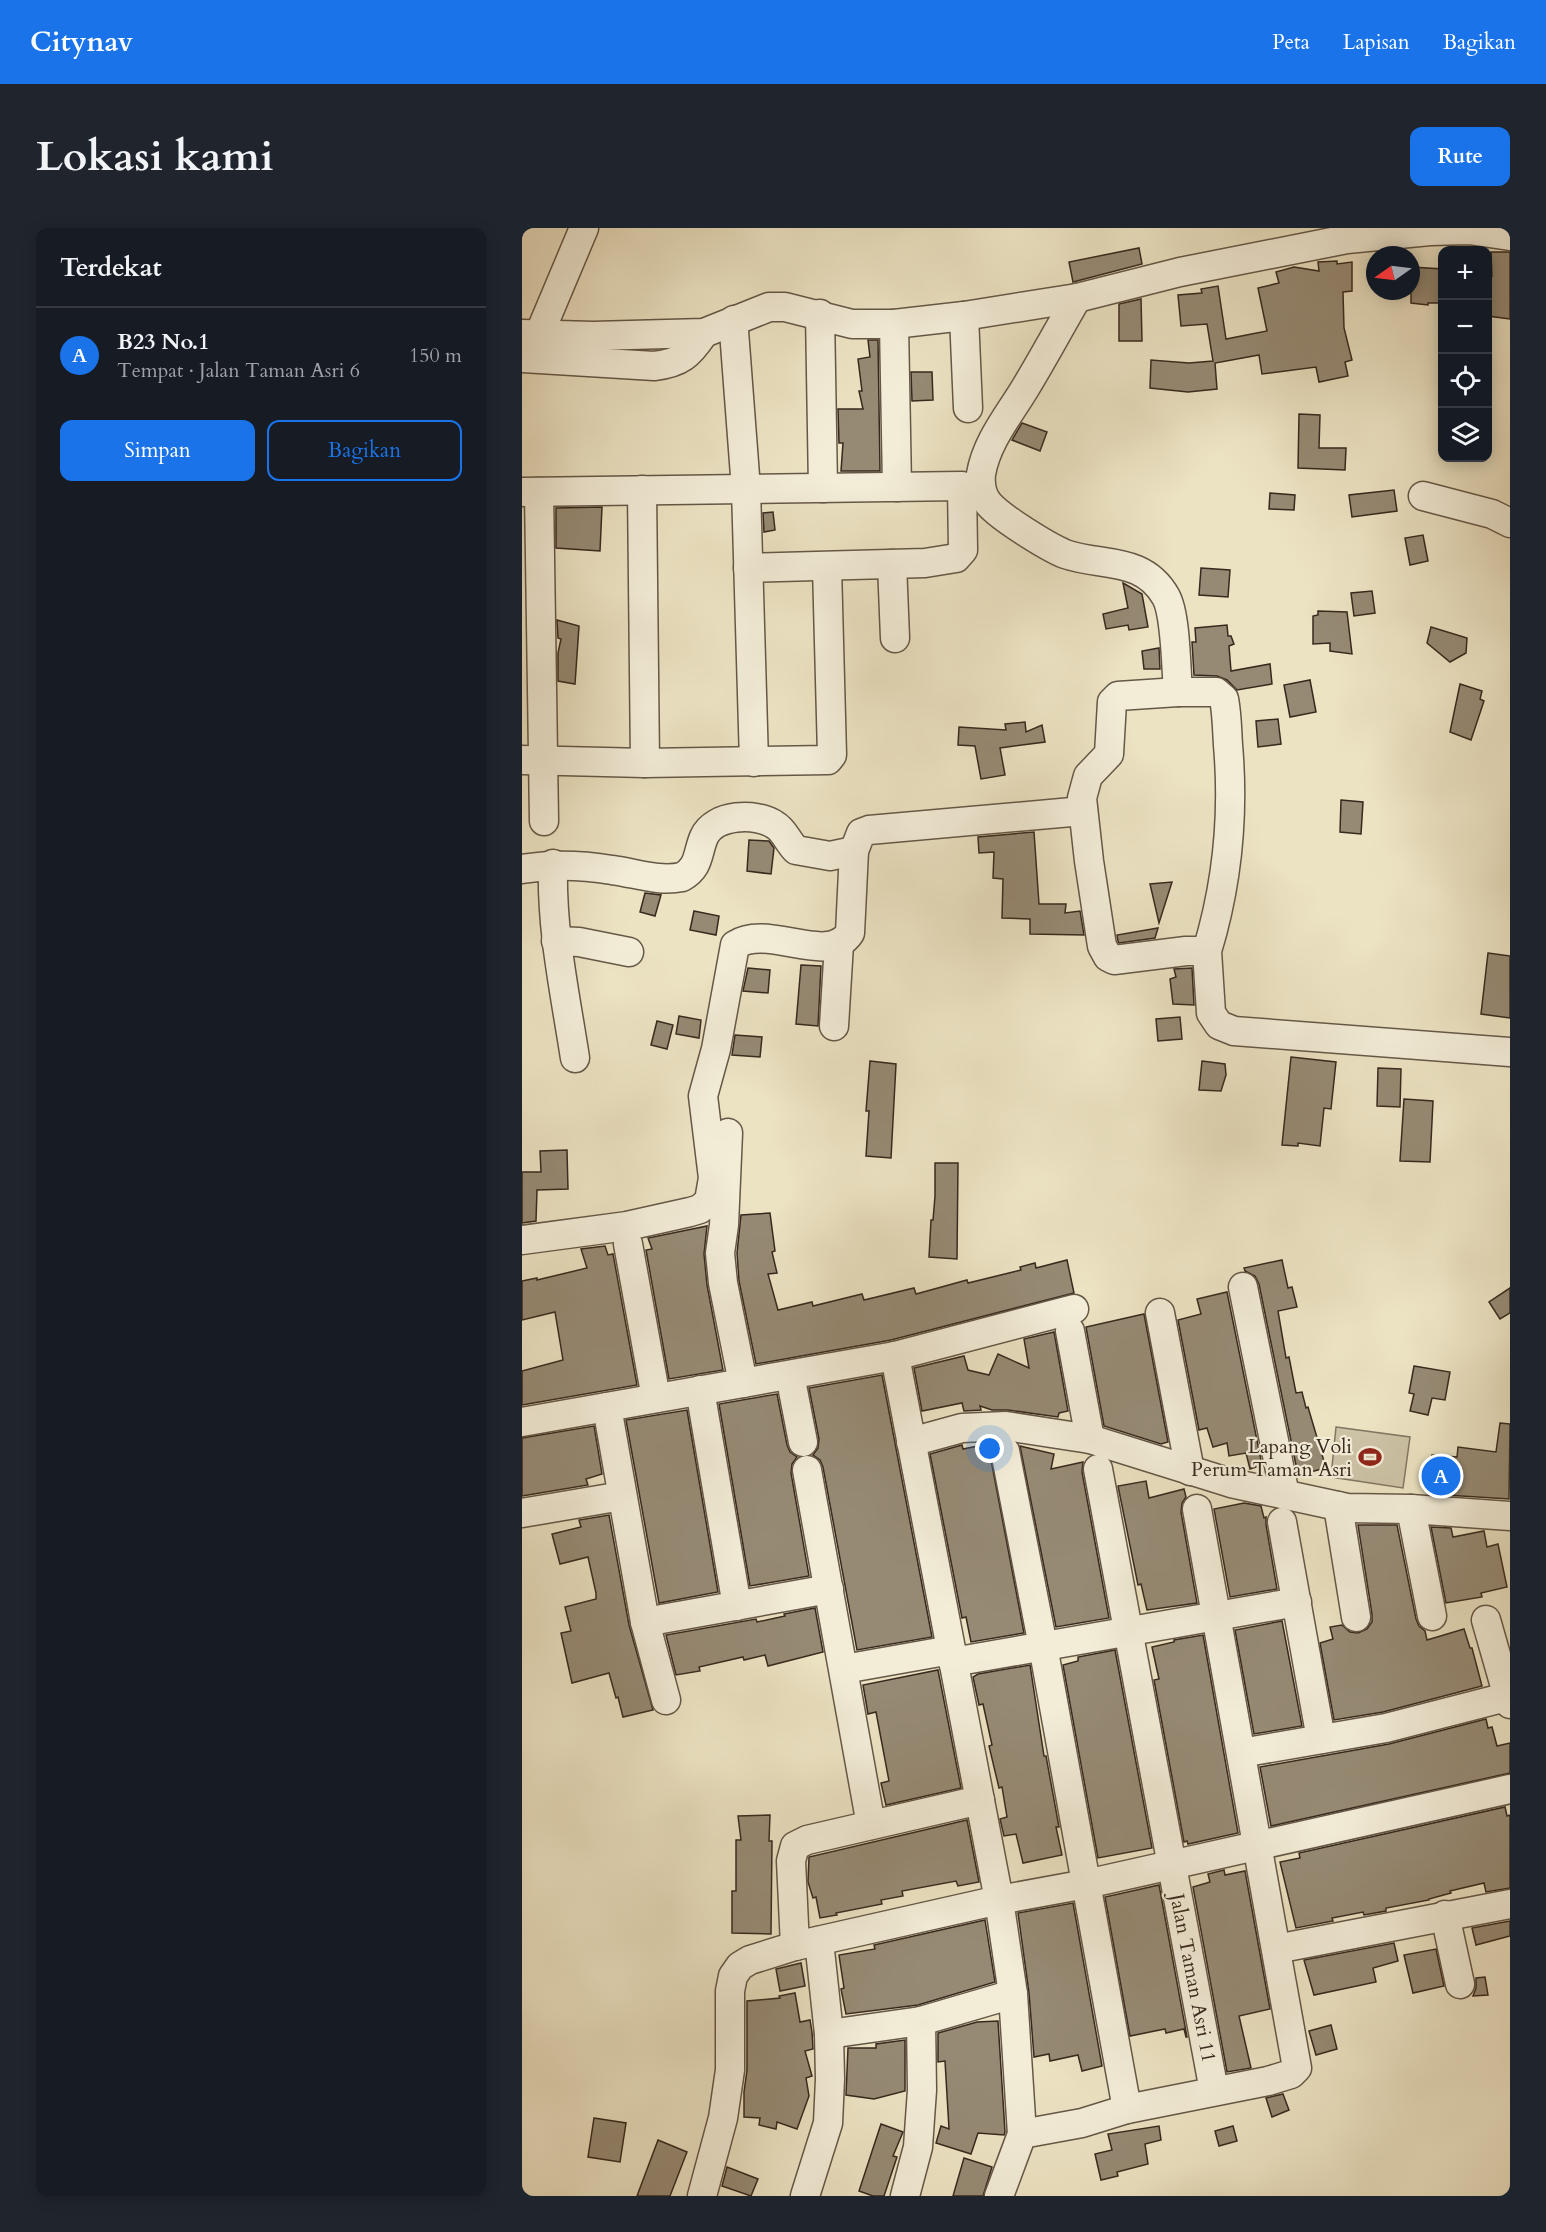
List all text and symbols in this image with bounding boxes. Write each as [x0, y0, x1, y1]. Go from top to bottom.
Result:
text: Citynav [30, 23, 133, 61]
text: Peta [1272, 28, 1310, 57]
text: Lapisan [1343, 28, 1410, 57]
text: Bagikan [1443, 28, 1516, 57]
button: Rute [1410, 127, 1510, 186]
text: Lokasi kami [36, 128, 274, 185]
north arrow [1366, 246, 1420, 300]
map controls [1438, 246, 1492, 462]
button: + [1438, 246, 1492, 300]
text: Terdekat [60, 250, 162, 285]
button: − [1438, 300, 1492, 354]
text: B23 No.1 [117, 327, 209, 357]
text: A [72, 342, 87, 369]
text: 150 m [409, 342, 462, 369]
button: locate [1438, 354, 1492, 408]
text: Tempat · Jalan Taman Asri 6 [117, 357, 360, 384]
button: layers [1438, 408, 1492, 462]
button: Simpan [60, 420, 255, 481]
button: Bagikan [267, 420, 462, 481]
place label: Lapang Voli Perum Taman Asri [1191, 1433, 1352, 1483]
your location [975, 1434, 1004, 1463]
sports icon: Lapang Voli Perum Taman Asri [1357, 1444, 1383, 1470]
pin: A [1422, 1454, 1460, 1498]
street label: Jalan Taman Asri 11 [1163, 1888, 1223, 2065]

